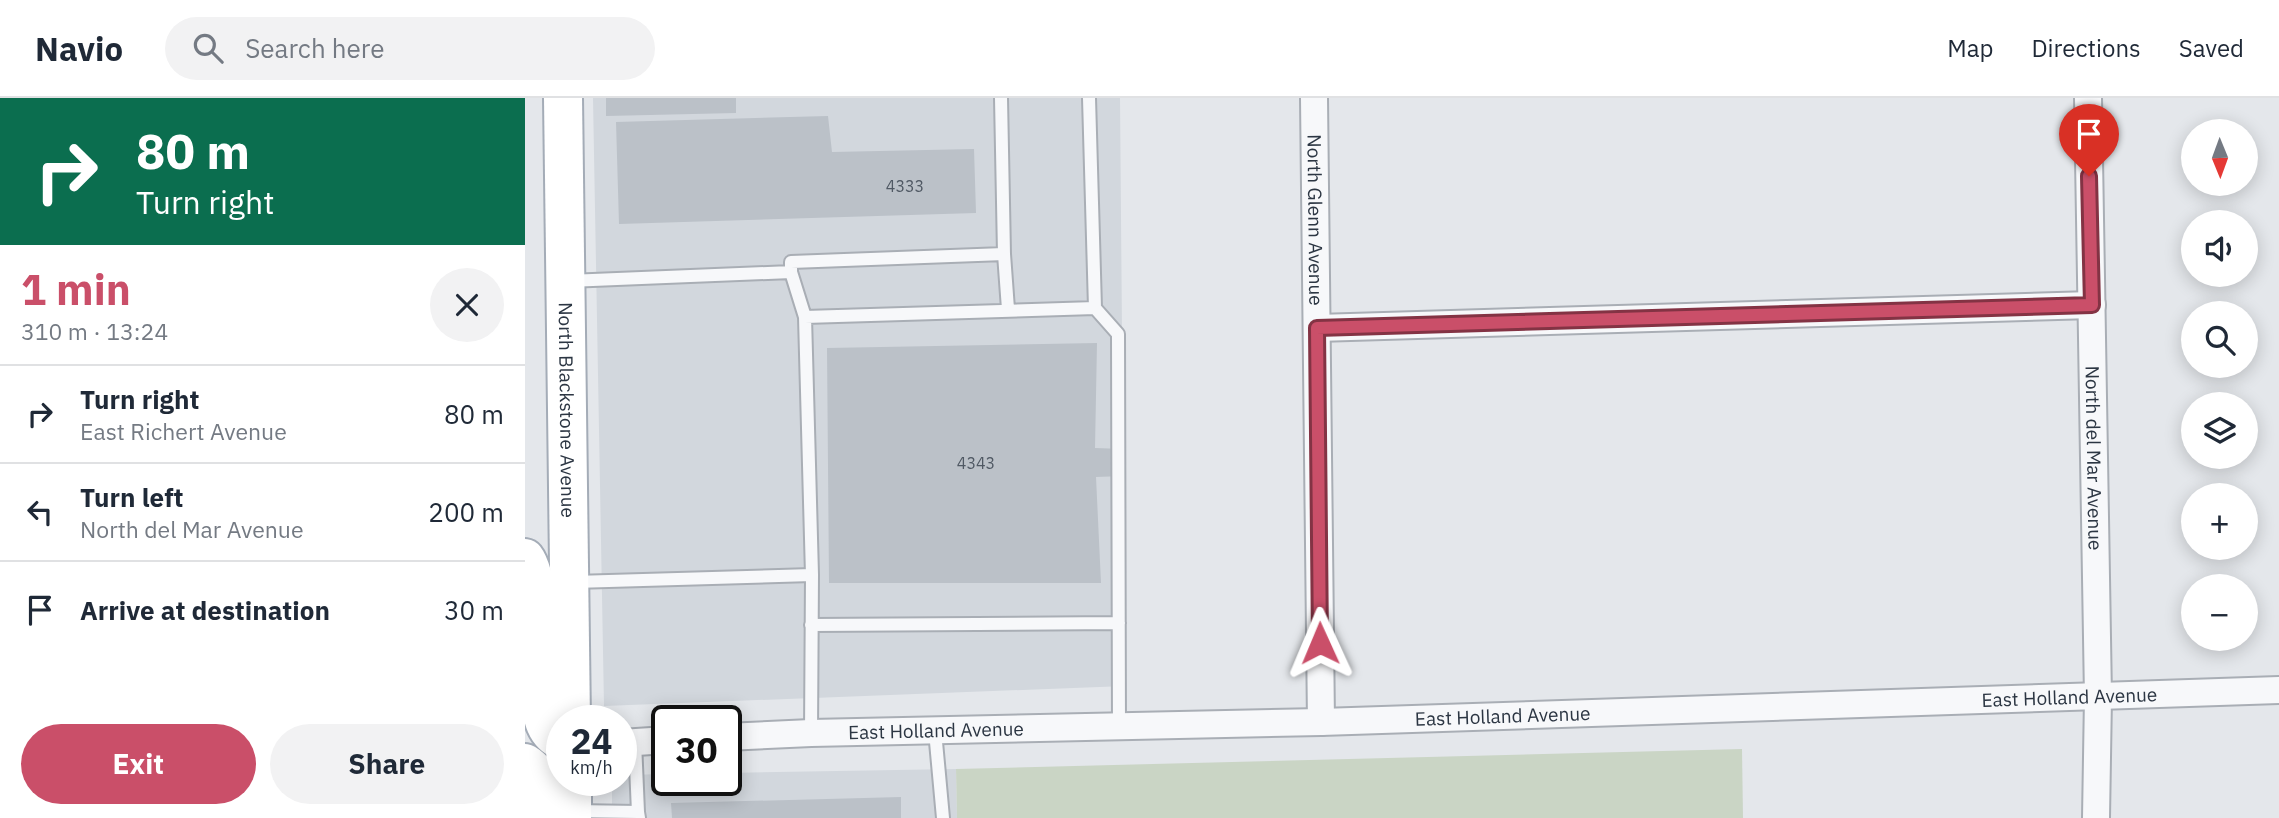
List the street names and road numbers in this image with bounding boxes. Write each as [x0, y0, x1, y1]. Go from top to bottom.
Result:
street label: North Glenn Avenue [1302, 134, 1328, 306]
street label: North Blackstone Avenue [554, 302, 580, 518]
street label: North del Mar Avenue [2080, 365, 2108, 551]
street label: East Holland Avenue [1981, 682, 2158, 712]
street label: East Holland Avenue [1414, 701, 1591, 731]
street label: East Holland Avenue [848, 716, 1024, 744]

